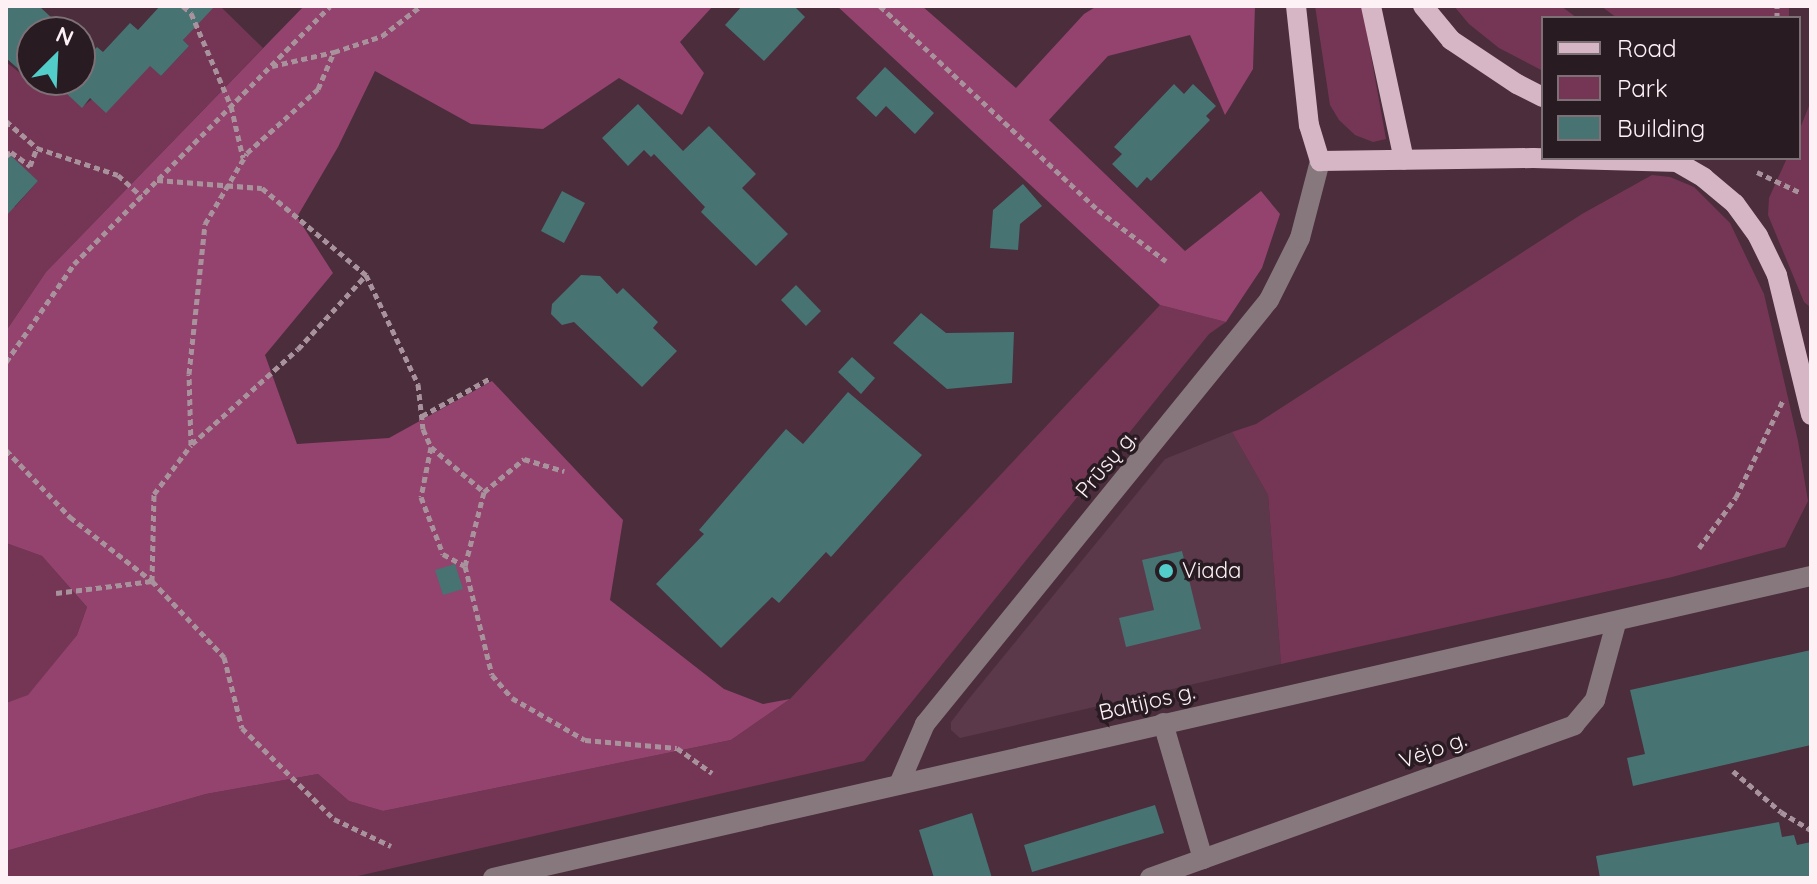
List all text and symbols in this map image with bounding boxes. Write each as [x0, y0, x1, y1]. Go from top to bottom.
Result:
north arrow [16, 16, 96, 96]
legend [1541, 16, 1801, 160]
text: N [52, 20, 78, 52]
text: Road [1617, 33, 1677, 63]
text: Park [1617, 73, 1668, 103]
text: Building [1617, 113, 1705, 143]
street label: Prūsų g. [1070, 425, 1142, 503]
place label: Viada [1182, 558, 1241, 584]
marker: Viada [1157, 562, 1175, 580]
street label: Baltijos g. [1096, 678, 1198, 726]
street label: Vėjo g. [1396, 726, 1470, 774]

